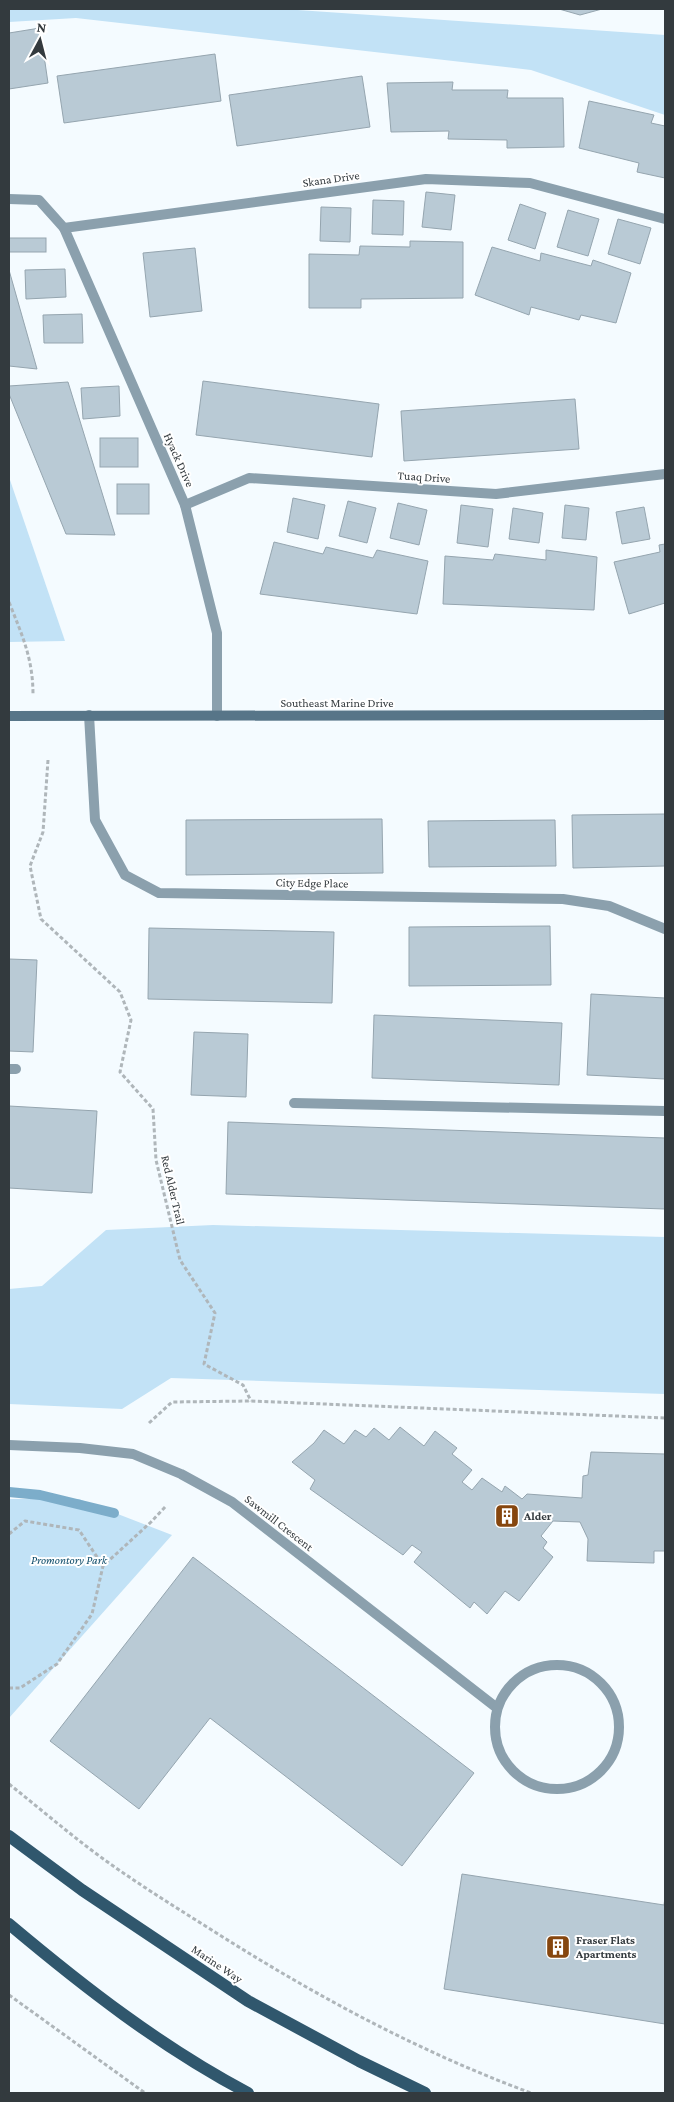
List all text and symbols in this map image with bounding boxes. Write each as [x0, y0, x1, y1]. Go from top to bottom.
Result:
north arrow [15, 15, 65, 65]
text: N [36, 19, 48, 36]
street label: Skana Drive [302, 168, 360, 190]
street label: Hyack Drive [161, 431, 197, 489]
street label: Tuaq Drive [397, 468, 451, 486]
street label: Southeast Marine Drive [280, 696, 394, 710]
street label: City Edge Place [275, 875, 349, 891]
street label: Red Alder Trail [158, 1154, 188, 1226]
street label: Sawmill Crescent [242, 1492, 317, 1555]
building icon: Alder [494, 1503, 520, 1529]
place label: Alder [523, 1509, 552, 1523]
park label: Promontory Park [31, 1553, 108, 1567]
place label: Fraser Flats Apartments [575, 1933, 637, 1961]
building icon: Fraser Flats Apartments [545, 1934, 571, 1960]
street label: Marine Way [189, 1942, 246, 1986]

